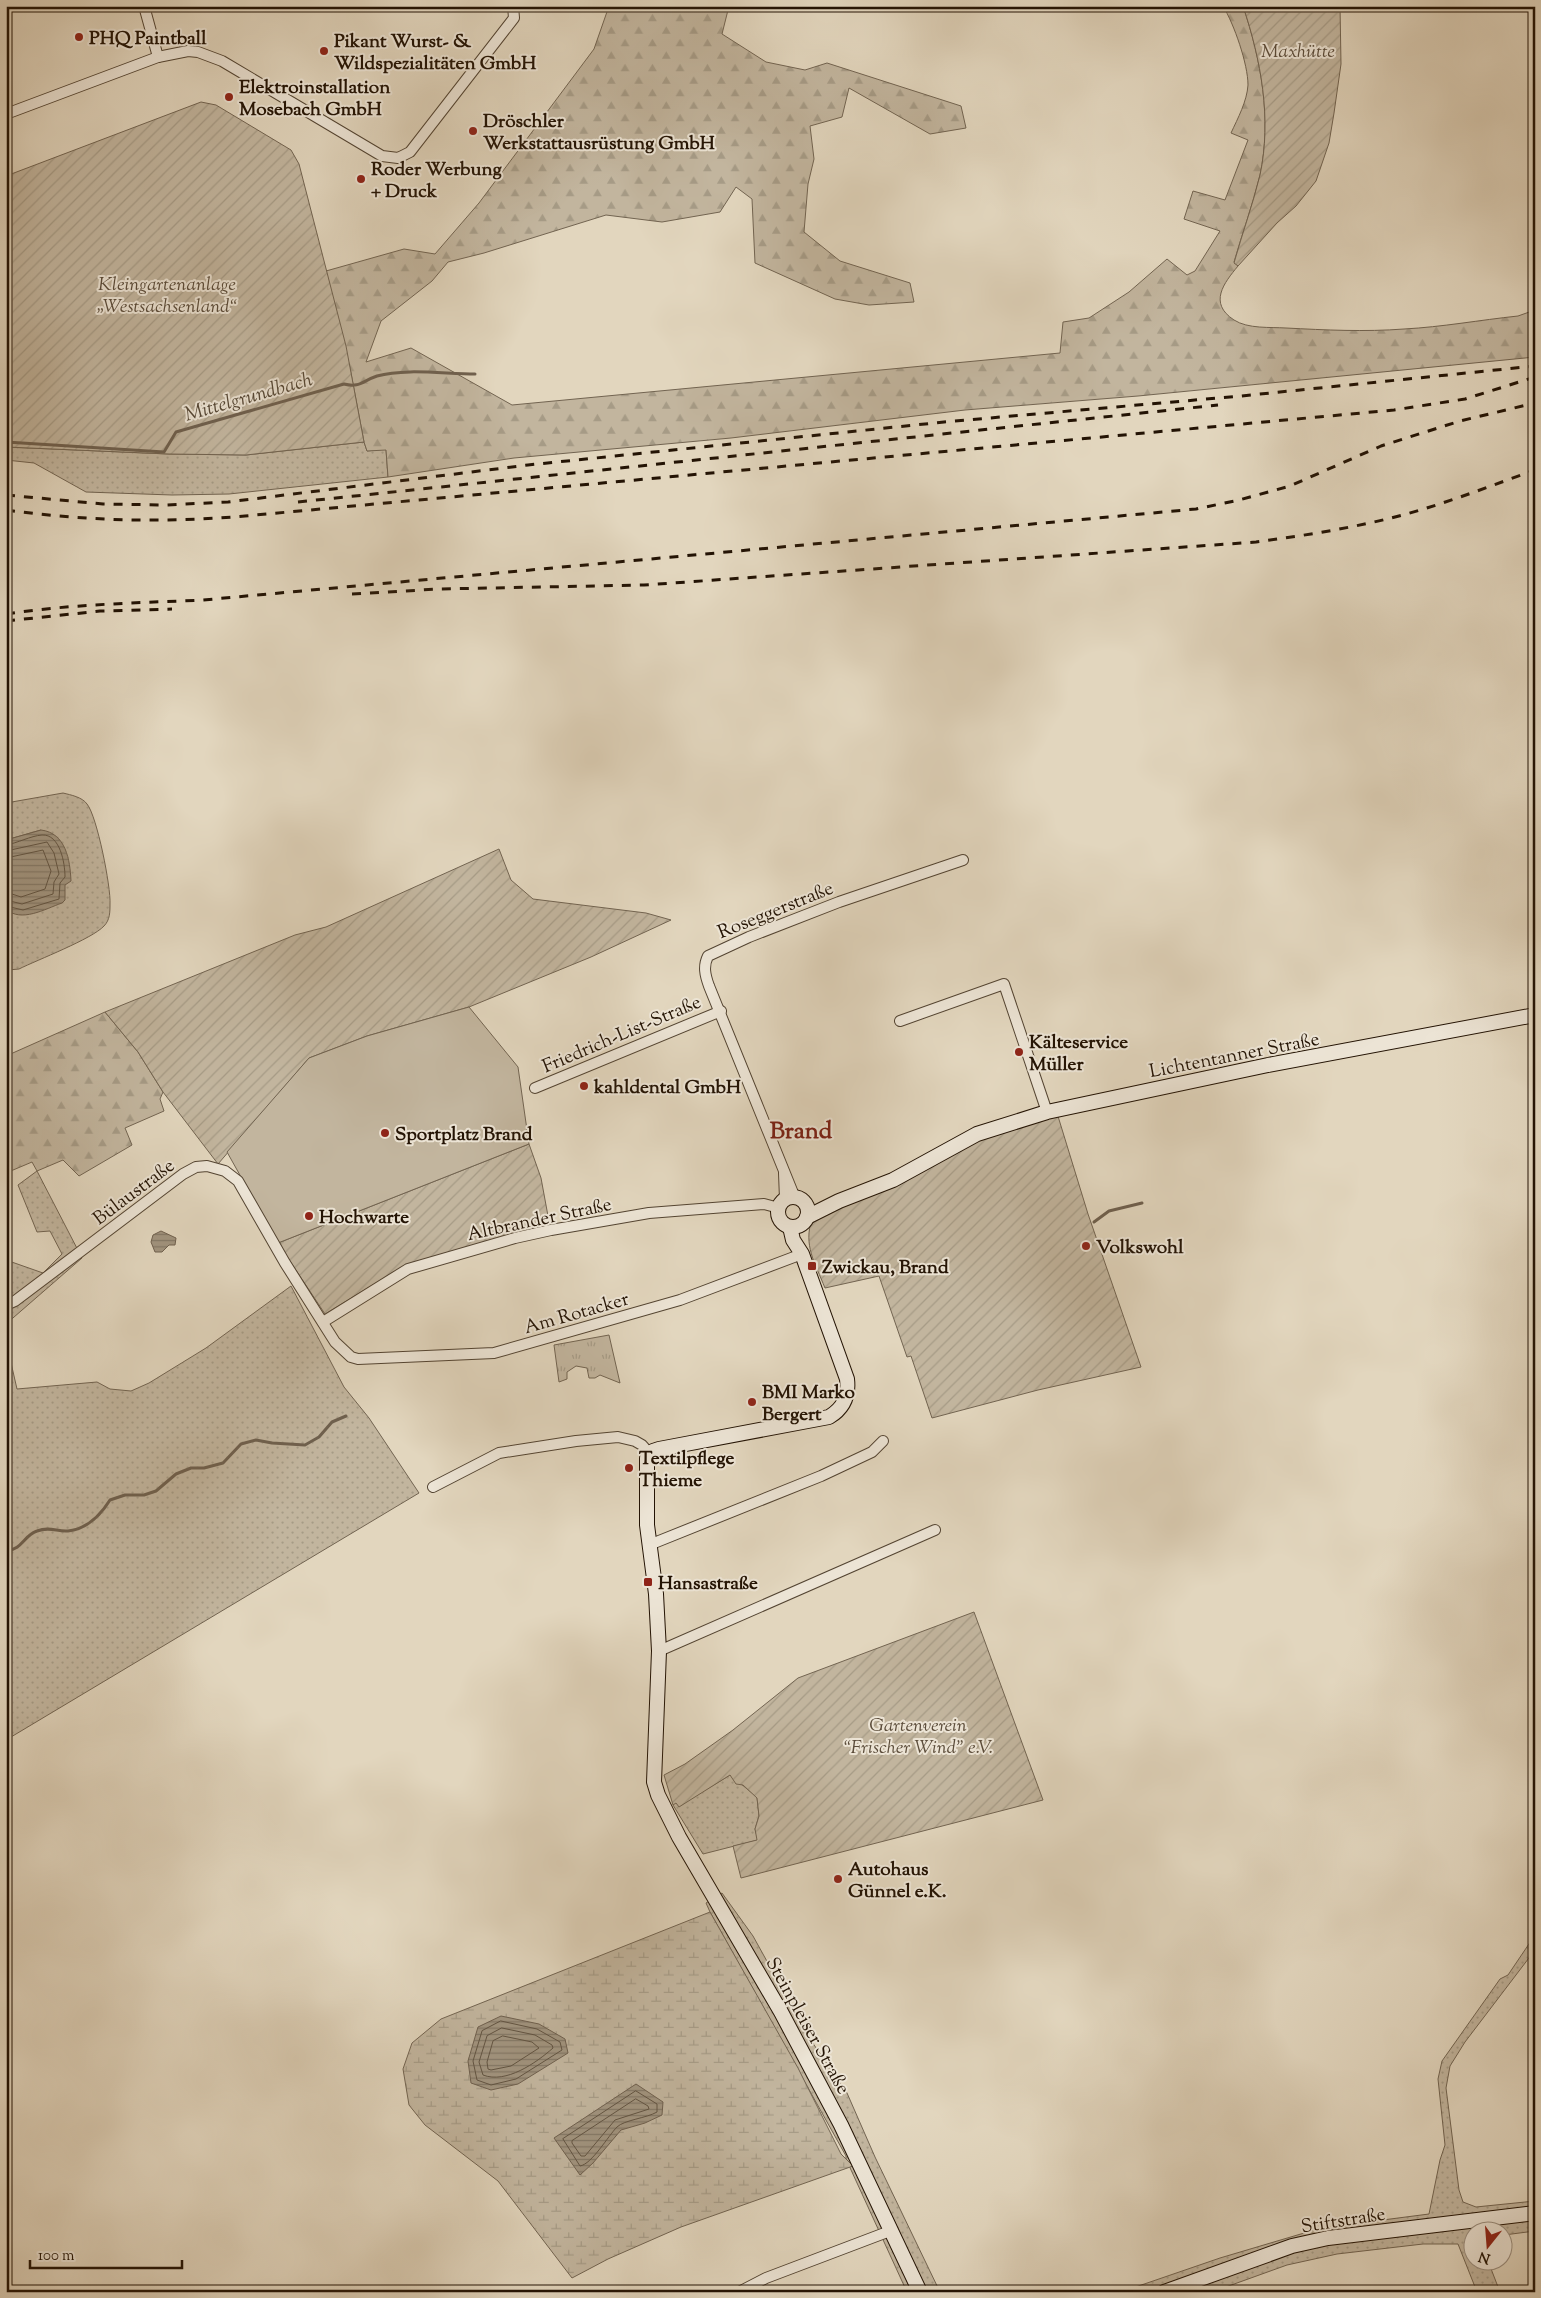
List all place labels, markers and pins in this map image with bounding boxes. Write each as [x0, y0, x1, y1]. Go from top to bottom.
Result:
place label: PHQ Paintball [89, 26, 207, 53]
place label: Pikant Wurst- & Wildspezialitäten GmbH [334, 29, 537, 78]
marker: PHQ Paintball [73, 31, 85, 43]
marker: Pikant Wurst- & Wildspezialitäten GmbH [318, 45, 330, 57]
place label: Elektroinstallation Mosebach GmbH [239, 75, 391, 124]
marker: Elektroinstallation Mosebach GmbH [223, 91, 235, 103]
place label: Dröschler Werkstattausrüstung GmbH [483, 109, 716, 158]
marker: Dröschler Werkstattausrüstung GmbH [467, 125, 479, 137]
place label: Roder Werbung + Druck [371, 157, 502, 206]
marker: Roder Werbung + Druck [355, 173, 367, 185]
place label: Kälteservice Müller [1029, 1030, 1128, 1079]
marker: Kälteservice Müller [1013, 1046, 1025, 1058]
place label: kahldental GmbH [593, 1075, 742, 1102]
marker: kahldental GmbH [578, 1080, 590, 1092]
place label: Sportplatz Brand [395, 1122, 533, 1149]
marker: Sportplatz Brand [379, 1127, 391, 1139]
place label: Hochwarte [319, 1205, 409, 1232]
marker: Hochwarte [303, 1210, 315, 1222]
place label: Volkswohl [1096, 1235, 1184, 1262]
marker: Volkswohl [1080, 1240, 1092, 1252]
place label: Zwickau, Brand [822, 1255, 949, 1282]
marker: Zwickau, Brand [806, 1260, 818, 1272]
place label: BMI Marko Bergert [762, 1380, 855, 1429]
marker: BMI Marko Bergert [746, 1396, 758, 1408]
place label: Textilpflege Thieme [639, 1446, 734, 1495]
marker: Textilpflege Thieme [623, 1462, 635, 1474]
place label: Hansastraße [658, 1571, 758, 1598]
marker: Hansastraße [642, 1576, 654, 1588]
place label: Autohaus Günnel e.K. [848, 1857, 947, 1906]
marker: Autohaus Günnel e.K. [832, 1873, 844, 1885]

